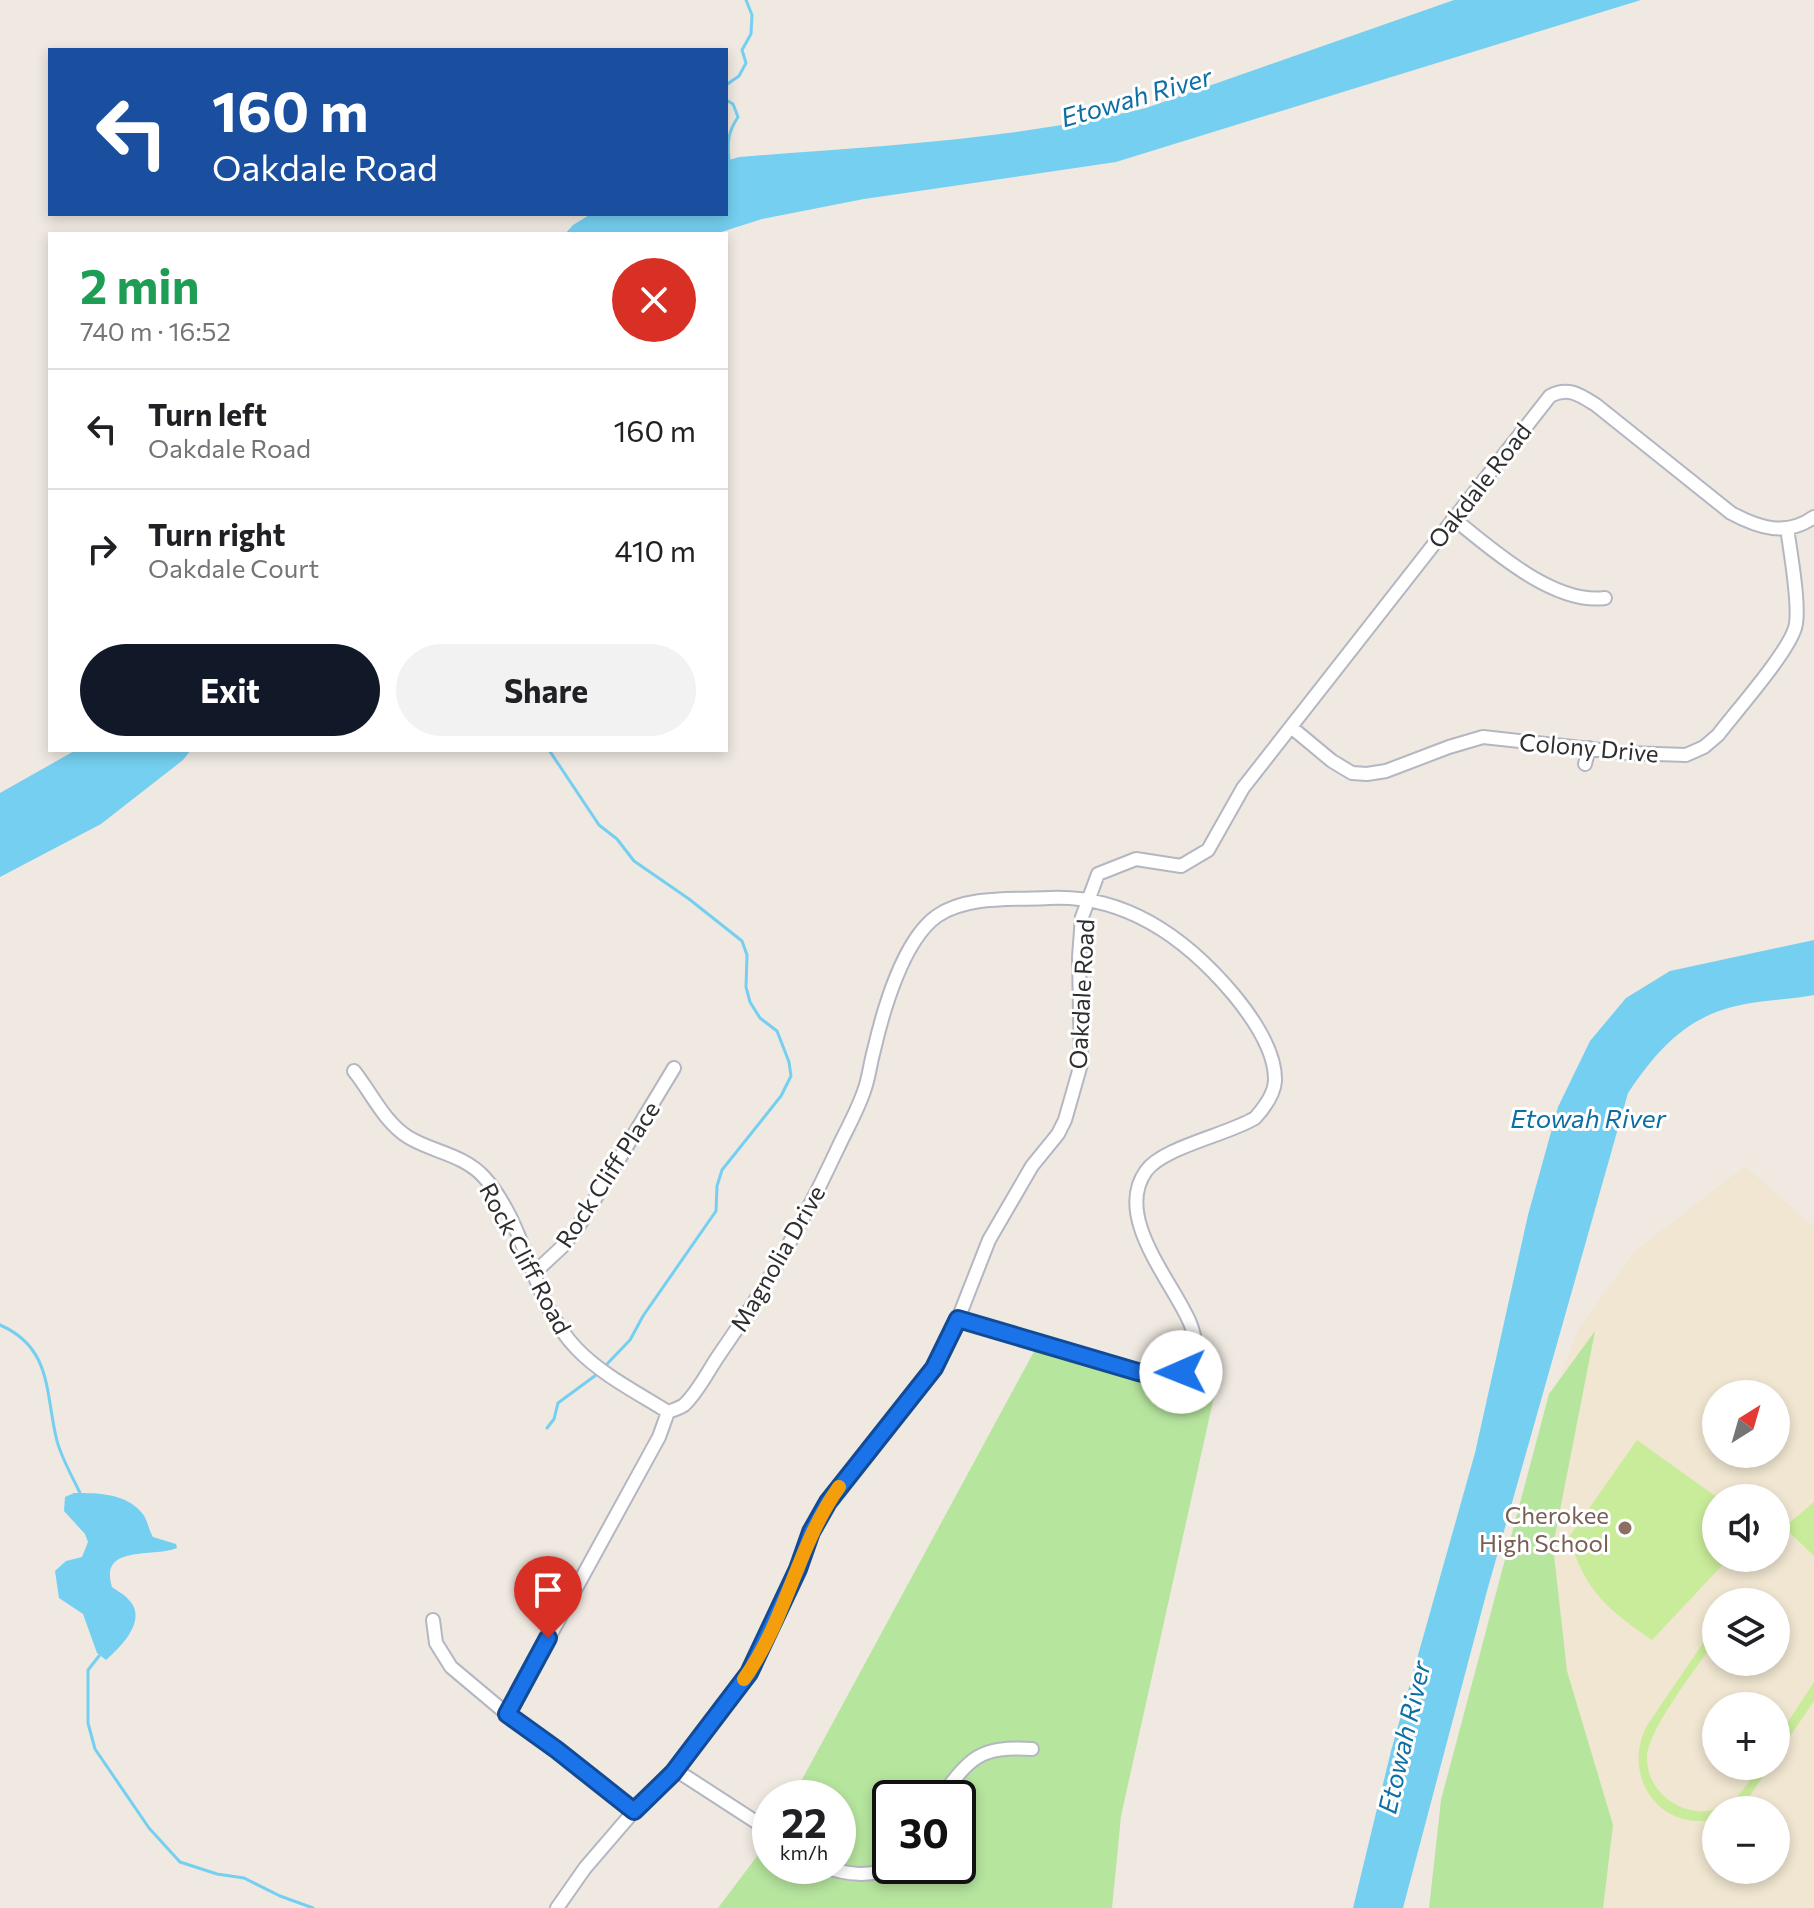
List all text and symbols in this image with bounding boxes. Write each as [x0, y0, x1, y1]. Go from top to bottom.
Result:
water label: Etowah River [1057, 59, 1217, 132]
text: 160 m [212, 75, 369, 144]
icon: left [80, 80, 184, 184]
text: Oakdale Road [212, 144, 438, 188]
text: 2 min [80, 255, 200, 314]
button: close [612, 258, 696, 342]
text: 740 m · 16:52 [80, 315, 231, 346]
text: Turn left [148, 395, 267, 432]
icon: left [80, 407, 124, 451]
text: 160 m [613, 411, 696, 448]
street label: Oakdale Road [1421, 417, 1537, 553]
text: Oakdale Road [148, 432, 311, 463]
text: Turn right [148, 515, 285, 552]
icon: right [80, 527, 124, 571]
text: 410 m [615, 531, 696, 568]
text: Oakdale Court [148, 552, 319, 583]
button: Exit [80, 644, 380, 736]
button: Share [396, 644, 696, 736]
street label: Colony Drive [1518, 726, 1660, 768]
street label: Oakdale Road [1063, 918, 1099, 1070]
street label: Rock Cliff Place [549, 1095, 665, 1253]
water label: Etowah River [1510, 1102, 1667, 1133]
street label: Rock Cliff Road [474, 1178, 578, 1338]
street label: Magnolia Drive [723, 1180, 831, 1336]
position arrow [1139, 1330, 1223, 1414]
north arrow [1702, 1380, 1790, 1468]
map controls [1702, 1380, 1790, 1884]
button: sound [1702, 1484, 1790, 1572]
place label: Cherokee High School [1479, 1500, 1609, 1557]
marker: Cherokee High School [1616, 1519, 1634, 1537]
pin [514, 1556, 582, 1638]
icon: arrive [526, 1568, 570, 1612]
button: layers [1702, 1588, 1790, 1676]
water label: Etowah River [1370, 1656, 1436, 1816]
button: + [1702, 1692, 1790, 1780]
speed limit sign: 30 [872, 1780, 976, 1884]
button: − [1702, 1796, 1790, 1884]
text: 22 [781, 1797, 827, 1846]
text: km/h [780, 1840, 828, 1864]

